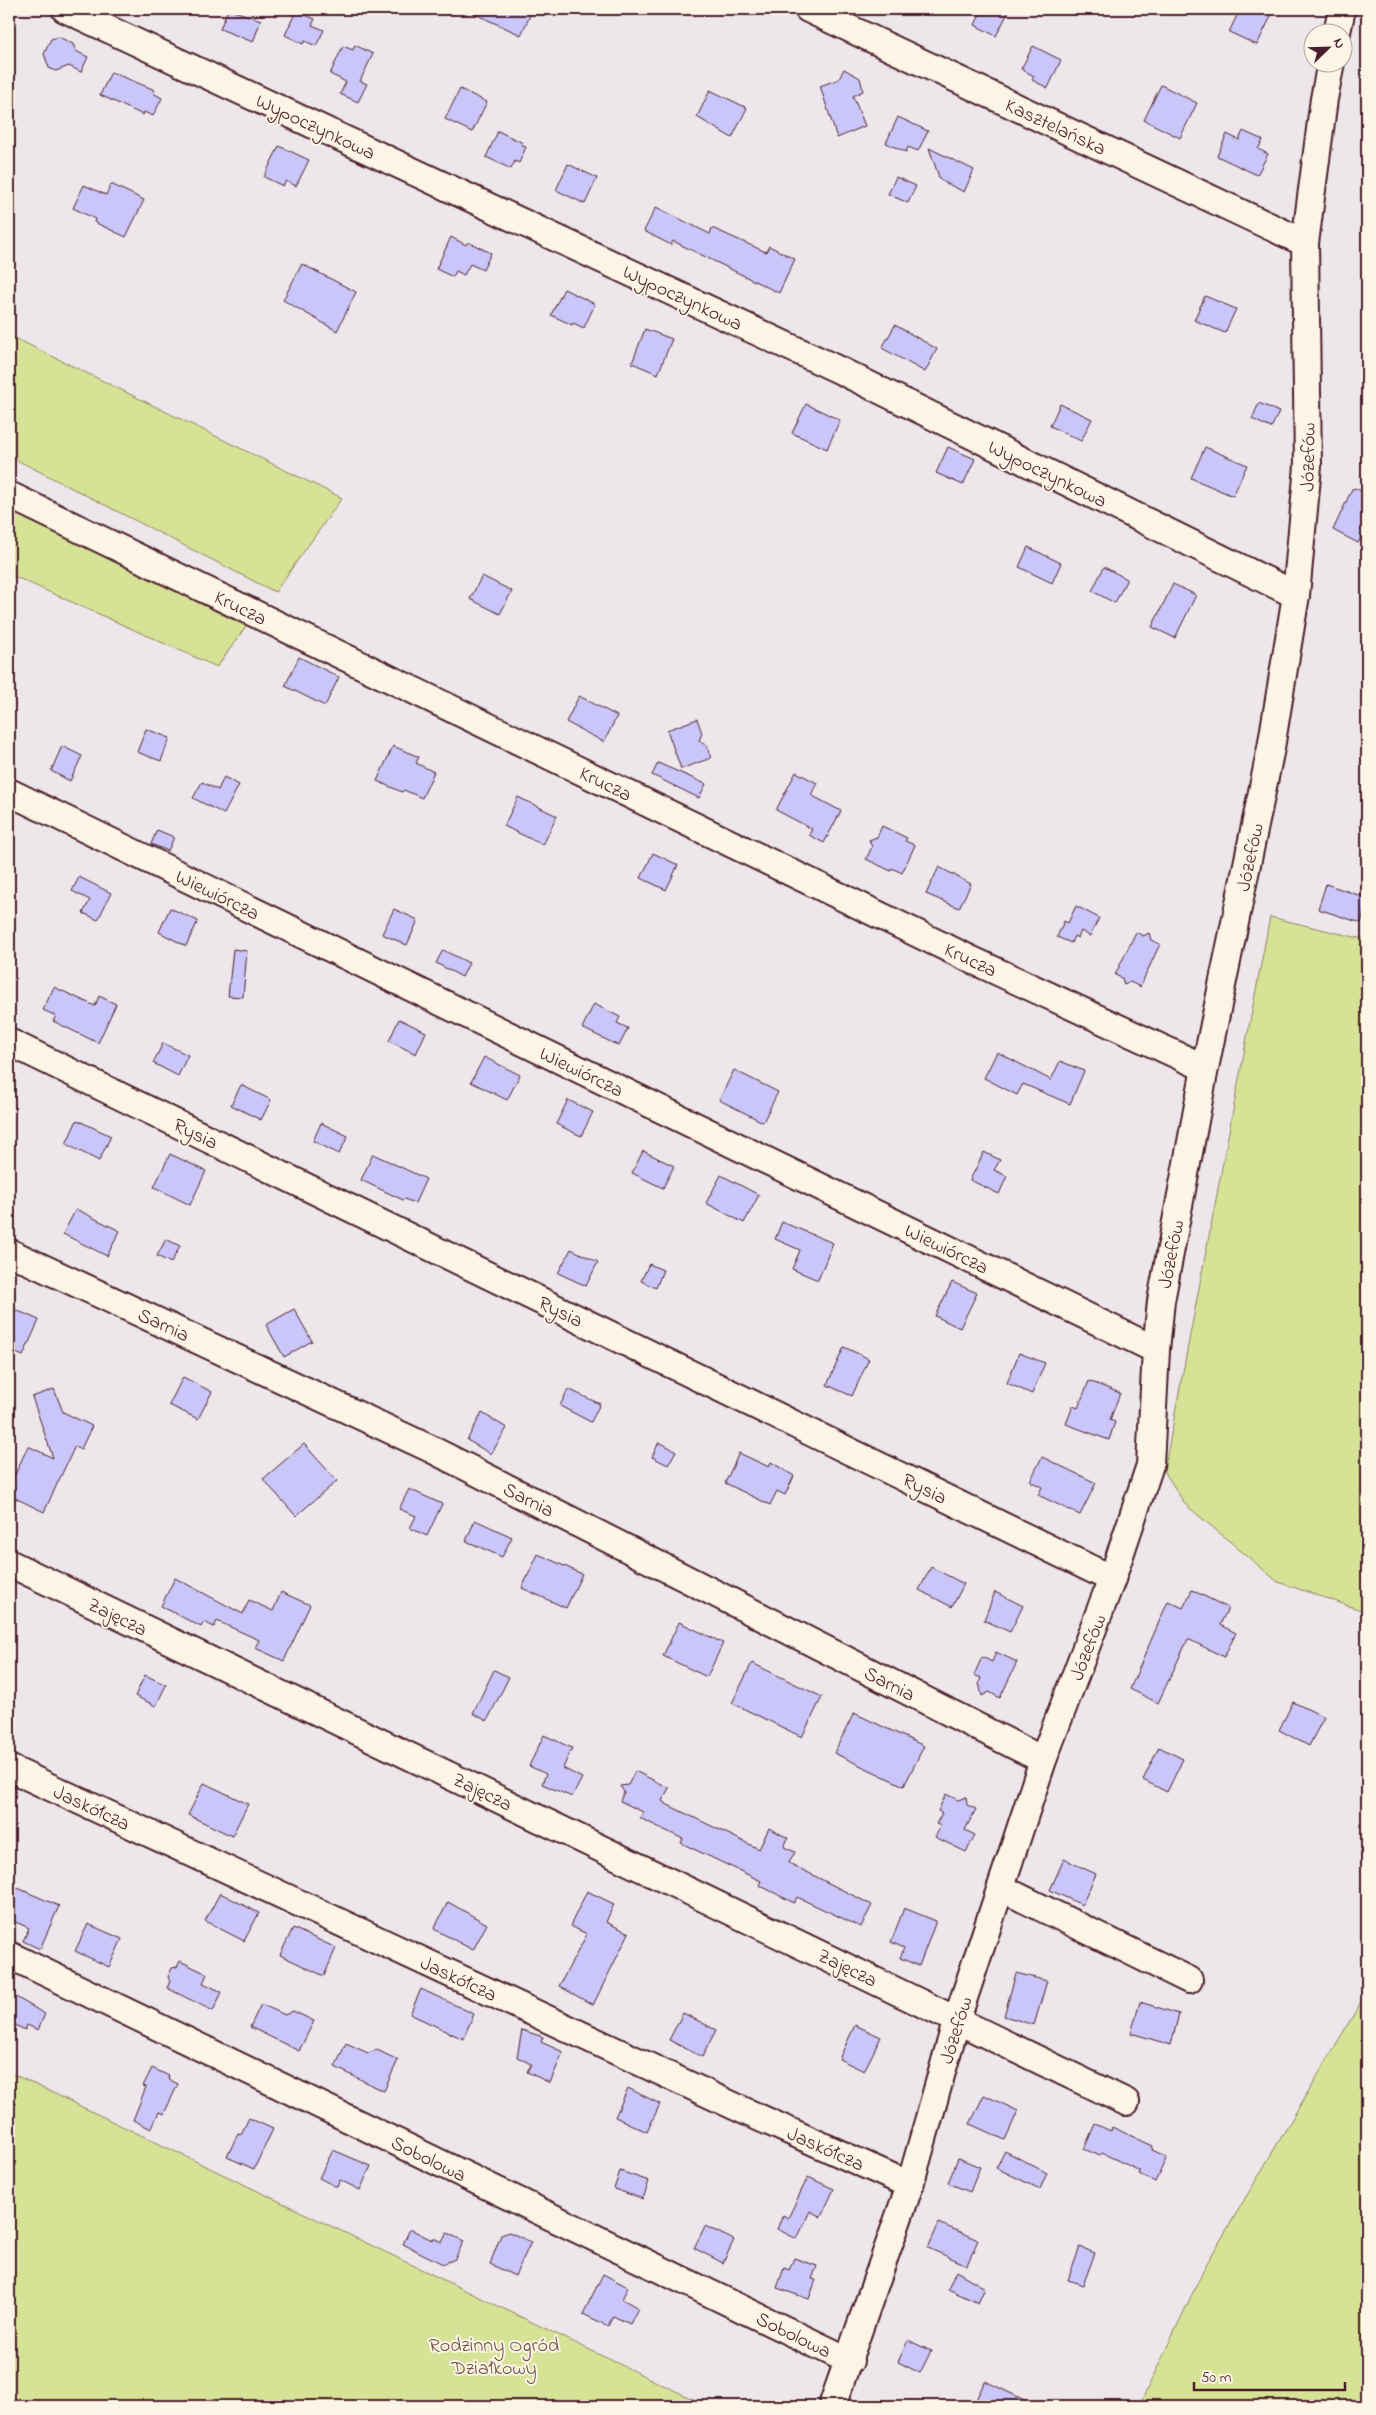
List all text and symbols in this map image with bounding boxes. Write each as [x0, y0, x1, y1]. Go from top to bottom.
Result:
north arrow [1304, 22, 1354, 72]
text: N [1327, 35, 1350, 52]
street label: Wypoczynkowa [250, 88, 380, 169]
street label: Kasztelańska [1000, 92, 1110, 164]
street label: Wypoczynkowa [617, 259, 747, 340]
street label: Józefów [1294, 422, 1325, 492]
street label: Wypoczynkowa [982, 434, 1111, 517]
street label: Krucza [209, 584, 271, 634]
street label: Krucza [574, 760, 636, 810]
street label: Józefów [1230, 821, 1273, 894]
street label: Wiewiórcza [170, 863, 264, 929]
street label: Krucza [939, 936, 1001, 986]
street label: Wiewiórcza [534, 1040, 628, 1106]
street label: Rysia [168, 1112, 222, 1159]
street label: Wiewiórcza [899, 1217, 993, 1283]
street label: Józefów [1152, 1218, 1193, 1291]
street label: Rysia [533, 1290, 587, 1337]
street label: Sarnia [132, 1302, 194, 1351]
street label: Rysia [897, 1467, 951, 1514]
street label: Sarnia [497, 1476, 559, 1526]
street label: Zajęcza [82, 1591, 152, 1645]
street label: Józefów [1063, 1610, 1115, 1685]
street label: Sarnia [858, 1660, 920, 1710]
street label: Zajęcza [447, 1766, 517, 1820]
street label: Jaskółcza [48, 1779, 134, 1840]
street label: Zajęcza [812, 1942, 882, 1996]
street label: Jaskółcza [415, 1950, 501, 2011]
street label: Józefów [933, 1993, 981, 2068]
street label: Jaskółcza [782, 2120, 868, 2180]
street label: Sobolowa [385, 2130, 471, 2191]
street label: Sobolowa [750, 2306, 836, 2367]
park label: Rodzinny Ogród Działkowy [429, 2332, 559, 2384]
scale bar [1194, 2360, 1345, 2392]
text: 50 m [1201, 2367, 1232, 2389]

